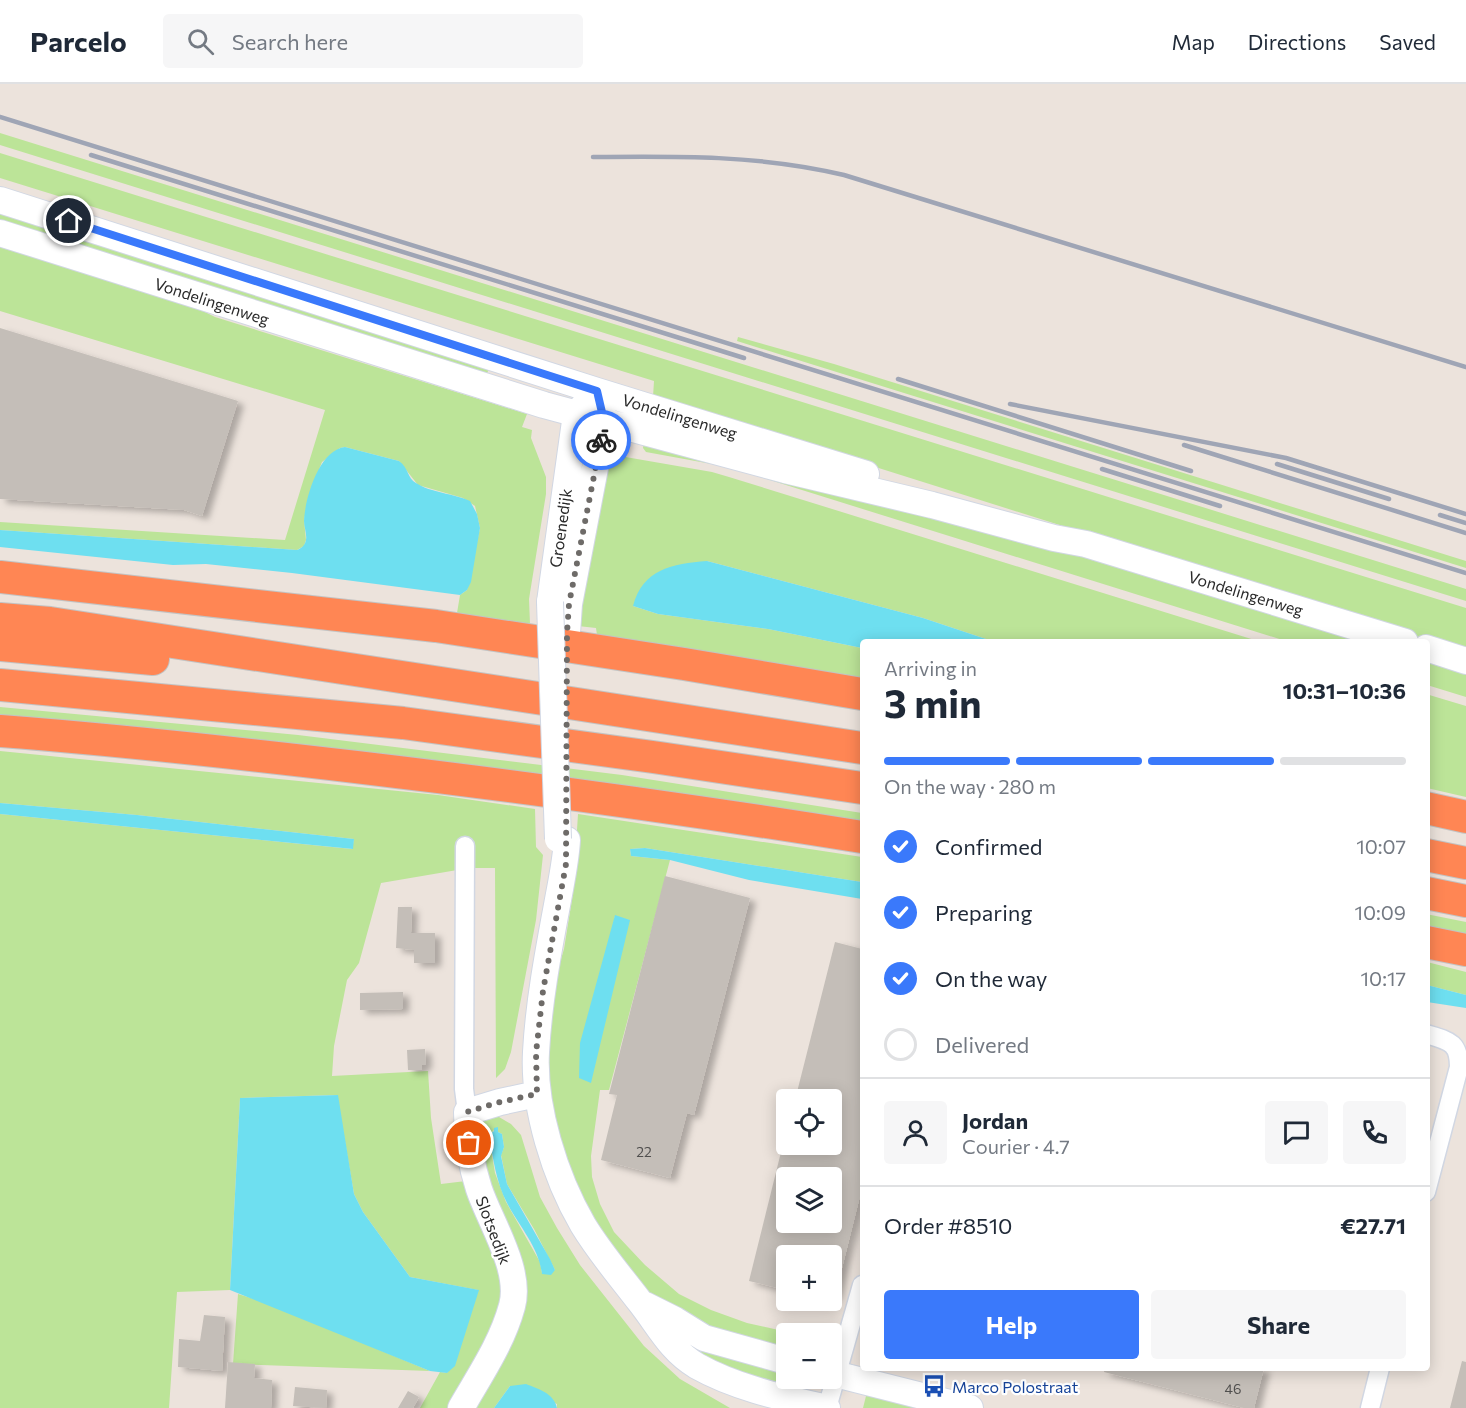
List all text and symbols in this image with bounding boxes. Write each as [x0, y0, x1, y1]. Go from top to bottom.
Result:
search box [163, 14, 583, 68]
text: Parcelo [30, 24, 127, 58]
icon: search [184, 25, 217, 58]
text: Search here [232, 28, 348, 55]
text: Map [1172, 29, 1215, 54]
text: Directions [1248, 29, 1346, 54]
text: Saved [1379, 29, 1436, 54]
pin [43, 195, 94, 246]
icon: home [52, 204, 85, 237]
street label: Vondelingenweg [152, 274, 272, 329]
street label: Vondelingenweg [620, 389, 740, 443]
courier [571, 410, 631, 470]
icon: bike [585, 424, 618, 457]
street label: Groenedijk [545, 487, 575, 569]
street label: Vondelingenweg [1186, 566, 1306, 620]
text: Arriving in [884, 656, 977, 680]
text: 10:31–10:36 [1283, 677, 1406, 704]
text: 3 min [884, 678, 982, 726]
text: On the way · 280 m [884, 774, 1056, 798]
icon: check [884, 830, 917, 863]
text: Confirmed [935, 833, 1042, 860]
text: 10:07 [1356, 834, 1406, 858]
icon: check [884, 896, 917, 929]
text: Preparing [935, 899, 1032, 926]
text: 10:09 [1354, 900, 1406, 924]
icon: check [884, 962, 917, 995]
text: On the way [935, 965, 1047, 992]
text: 10:17 [1361, 966, 1406, 990]
text: Delivered [935, 1031, 1029, 1058]
map controls [776, 1089, 842, 1389]
button: locate [776, 1089, 842, 1155]
button: person [884, 1101, 947, 1164]
button: chat [1265, 1101, 1328, 1164]
button: phone [1343, 1101, 1406, 1164]
text: Jordan [962, 1107, 1028, 1134]
pin [443, 1117, 494, 1168]
icon: bag [452, 1126, 485, 1159]
text: Courier · 4.7 [962, 1134, 1070, 1158]
house number: 22 [636, 1143, 652, 1160]
button: layers [776, 1167, 842, 1233]
street label: Slotsedijk [472, 1193, 516, 1267]
text: Order #8510 [884, 1212, 1012, 1239]
text: €27.71 [1340, 1212, 1406, 1239]
button: + [776, 1245, 842, 1311]
button: Help [884, 1290, 1139, 1359]
button: Share [1151, 1290, 1406, 1359]
button: − [776, 1323, 842, 1389]
bus stop icon: Marco Polostraat [921, 1373, 947, 1399]
place label: Marco Polostraat [952, 1377, 1079, 1396]
house number: 46 [1225, 1380, 1241, 1397]

